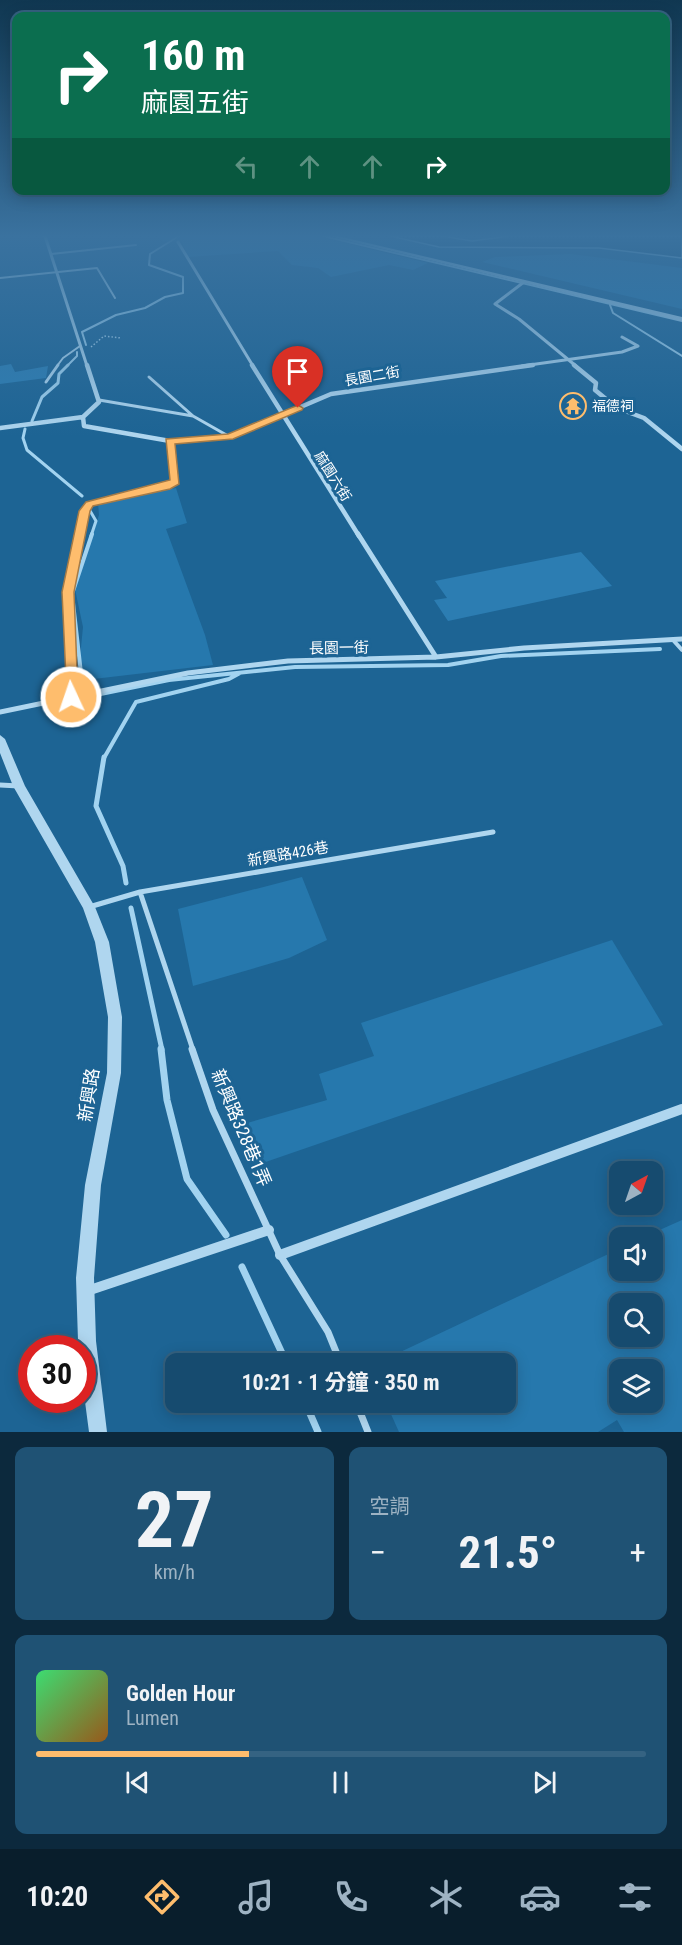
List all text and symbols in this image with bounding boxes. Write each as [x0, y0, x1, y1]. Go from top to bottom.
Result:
text: 160 m [141, 31, 246, 80]
icon: right [42, 36, 120, 114]
text: 麻園五街 [141, 87, 249, 119]
icon: left [230, 150, 263, 183]
icon: ahead [293, 150, 326, 183]
icon: ahead [356, 150, 389, 183]
icon: right [419, 150, 452, 183]
pin [272, 346, 323, 408]
icon: arrive [281, 355, 314, 388]
street label: 長園二街 [343, 363, 401, 389]
temple icon: 福德祠 [558, 391, 588, 421]
place label: 福德祠 [592, 398, 634, 414]
street label: 麻園六街 [311, 448, 355, 504]
street label: 長園一街 [309, 638, 369, 658]
position arrow [39, 665, 103, 729]
street label: 新興路426巷 [246, 838, 330, 870]
street label: 新興路328巷1弄 [207, 1066, 276, 1190]
street label: 新興路 [74, 1067, 103, 1123]
north arrow [609, 1161, 663, 1215]
map controls [609, 1161, 663, 1413]
button: sound [609, 1227, 663, 1281]
button: search [609, 1293, 663, 1347]
speed limit sign: 30 [18, 1335, 96, 1413]
button: layers [609, 1359, 663, 1413]
text: 10:21 · 1 分鐘 · 350 m [241, 1370, 440, 1395]
text: 27 [135, 1475, 214, 1566]
text: 空調 [370, 1494, 410, 1518]
text: 21.5° [458, 1526, 557, 1579]
text: − [370, 1533, 386, 1572]
text: + [630, 1533, 646, 1572]
text: km/h [154, 1560, 195, 1584]
text: Golden Hour [126, 1681, 235, 1706]
text: Lumen [126, 1706, 179, 1730]
icon: previous [121, 1766, 154, 1799]
icon: pause [324, 1766, 357, 1799]
icon: next [528, 1766, 561, 1799]
icon: directions [141, 1876, 183, 1918]
icon: music [235, 1876, 277, 1918]
icon: phone [330, 1876, 372, 1918]
icon: climate [425, 1876, 467, 1918]
icon: car [519, 1876, 561, 1918]
icon: filters [614, 1876, 656, 1918]
text: 10:20 [26, 1881, 88, 1913]

